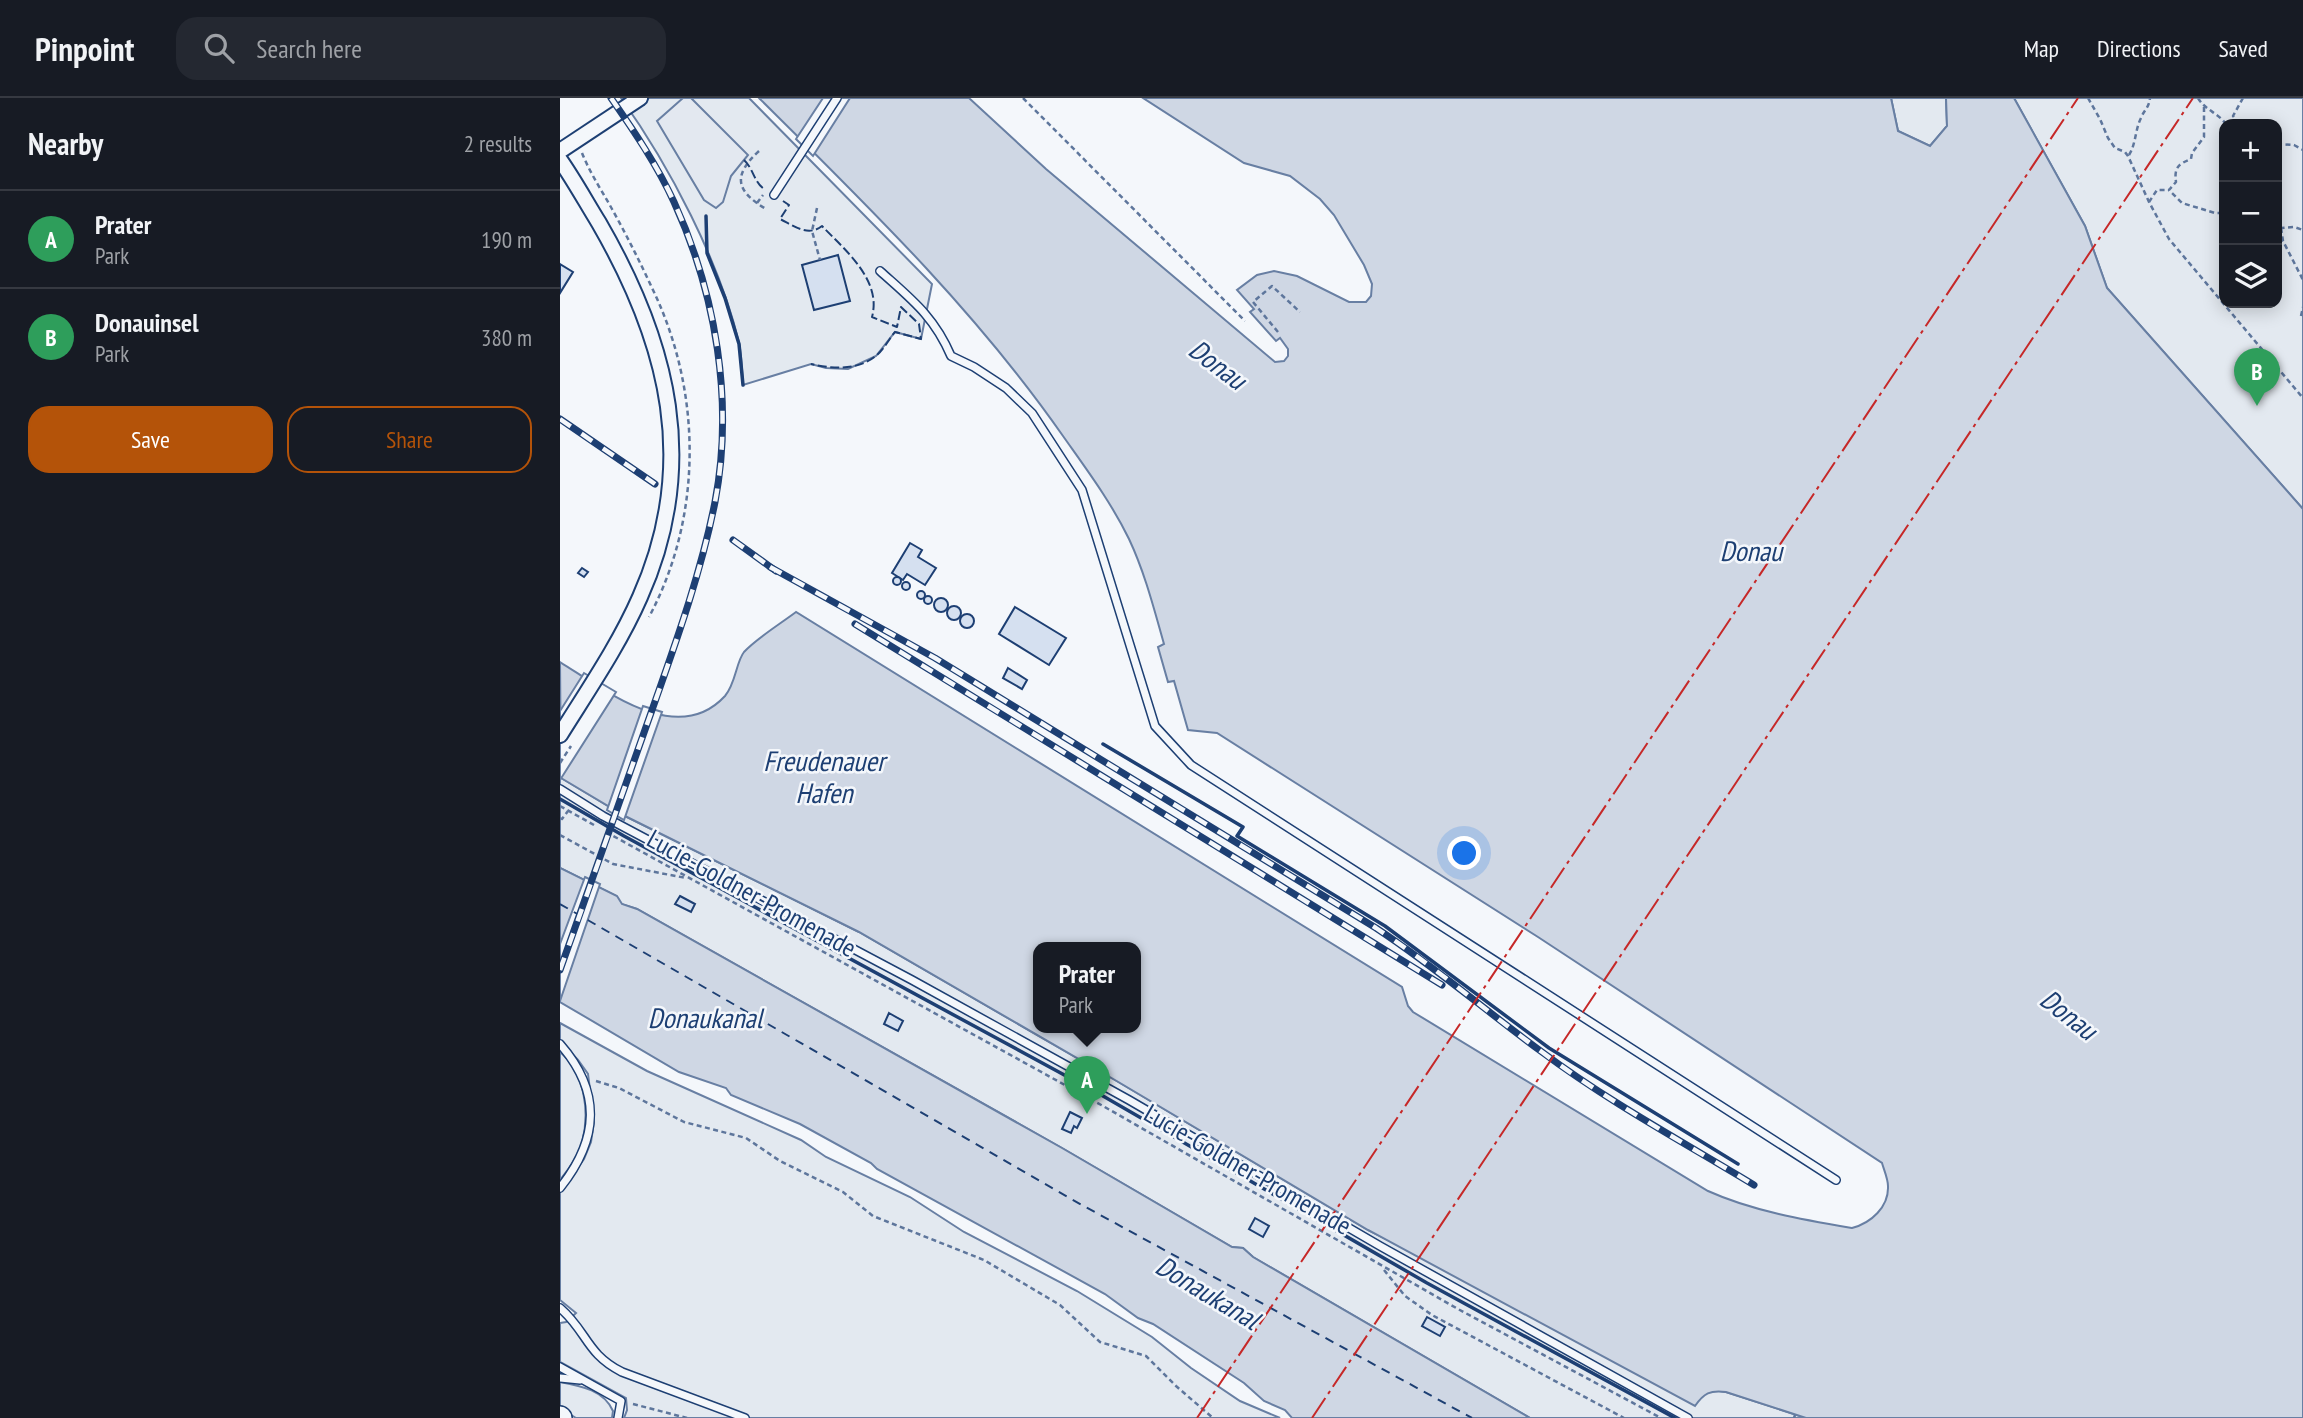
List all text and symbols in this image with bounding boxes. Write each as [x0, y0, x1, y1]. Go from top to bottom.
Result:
search box [176, 17, 666, 80]
text: Pinpoint [35, 27, 134, 70]
icon: search [200, 29, 238, 67]
text: Search here [256, 32, 362, 65]
text: Map [2024, 33, 2059, 64]
text: Directions [2097, 33, 2181, 64]
text: Saved [2219, 33, 2268, 64]
map controls [2219, 119, 2282, 308]
button: + [2219, 119, 2282, 182]
text: Nearby [28, 124, 103, 163]
text: 2 results [464, 129, 532, 158]
button: − [2219, 182, 2282, 245]
text: Prater [95, 208, 151, 241]
text: A [45, 225, 57, 254]
text: 190 m [481, 225, 532, 254]
text: Park [95, 241, 129, 270]
button: layers [2219, 245, 2282, 308]
text: Donauinsel [95, 306, 199, 339]
text: B [45, 323, 57, 352]
text: 380 m [481, 323, 532, 352]
water label: Donau [1182, 330, 1256, 399]
text: Park [95, 339, 129, 368]
pin: B [2234, 348, 2280, 406]
button: Save [28, 406, 273, 473]
button: Share [287, 406, 532, 473]
water label: Donau [1720, 532, 1784, 569]
water label: Freudenauer Hafen [763, 742, 889, 811]
street label: Lucie-Goldner-Promenade [642, 822, 862, 964]
your location [1447, 836, 1481, 870]
popup [1033, 942, 1141, 1033]
text: Prater [1059, 957, 1115, 990]
water label: Donau [2033, 980, 2106, 1049]
text: Park [1059, 990, 1093, 1019]
water label: Donaukanal [648, 999, 765, 1036]
pin: A [1064, 1056, 1110, 1114]
street label: Lucie-Goldner-Promenade [1138, 1096, 1358, 1242]
water label: Donaukanal [1149, 1247, 1269, 1339]

